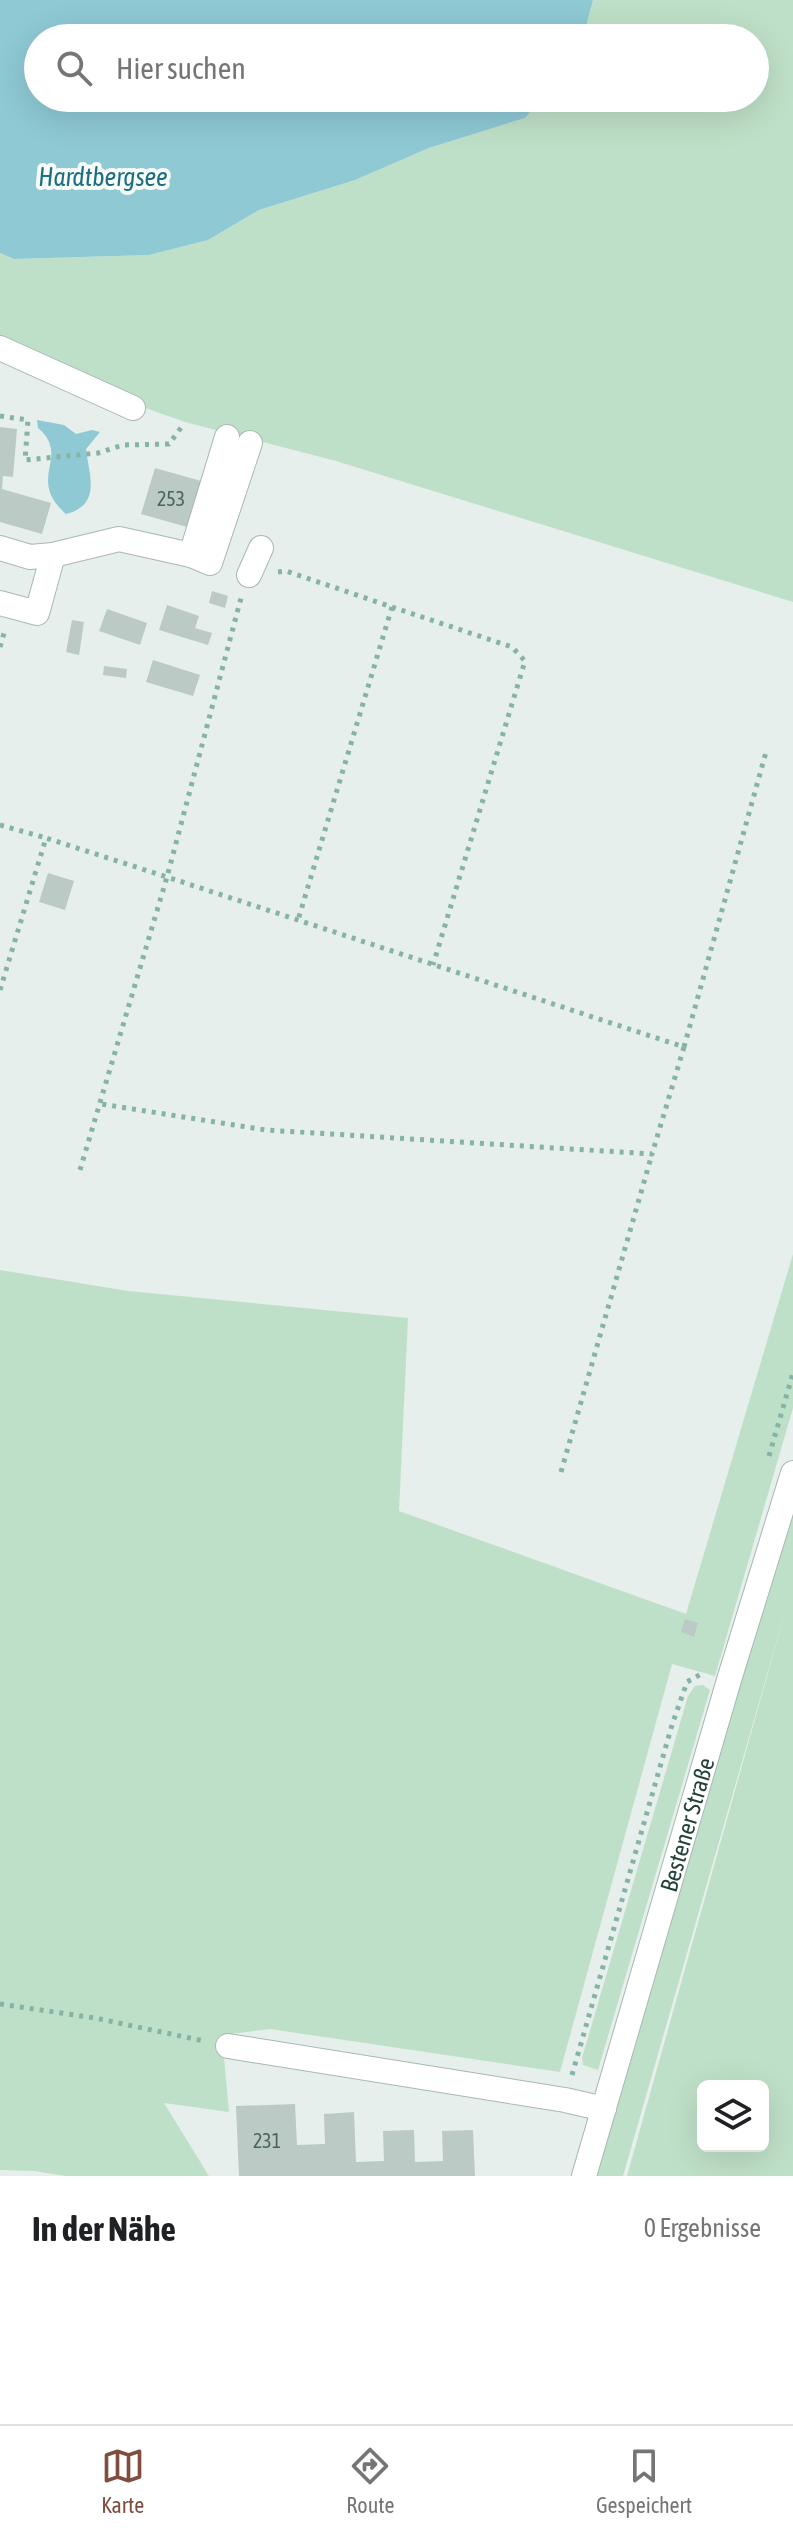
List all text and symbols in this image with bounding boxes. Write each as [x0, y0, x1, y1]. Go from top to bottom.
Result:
search box [24, 24, 769, 112]
icon: search [52, 46, 96, 90]
text: Hier suchen [116, 51, 246, 85]
water label: Hardtbergsee [38, 162, 168, 192]
house number: 253 [157, 487, 185, 510]
street label: Bestener Straße [654, 1755, 719, 1895]
map controls [697, 2080, 769, 2152]
button: layers [697, 2080, 769, 2152]
house number: 231 [253, 2129, 281, 2152]
text: In der Nähe [32, 2209, 176, 2248]
text: 0 Ergebnisse [644, 2213, 761, 2243]
tab: Karte [101, 2444, 145, 2518]
tab: Route [346, 2444, 394, 2518]
tab: Gespeichert [596, 2444, 692, 2518]

